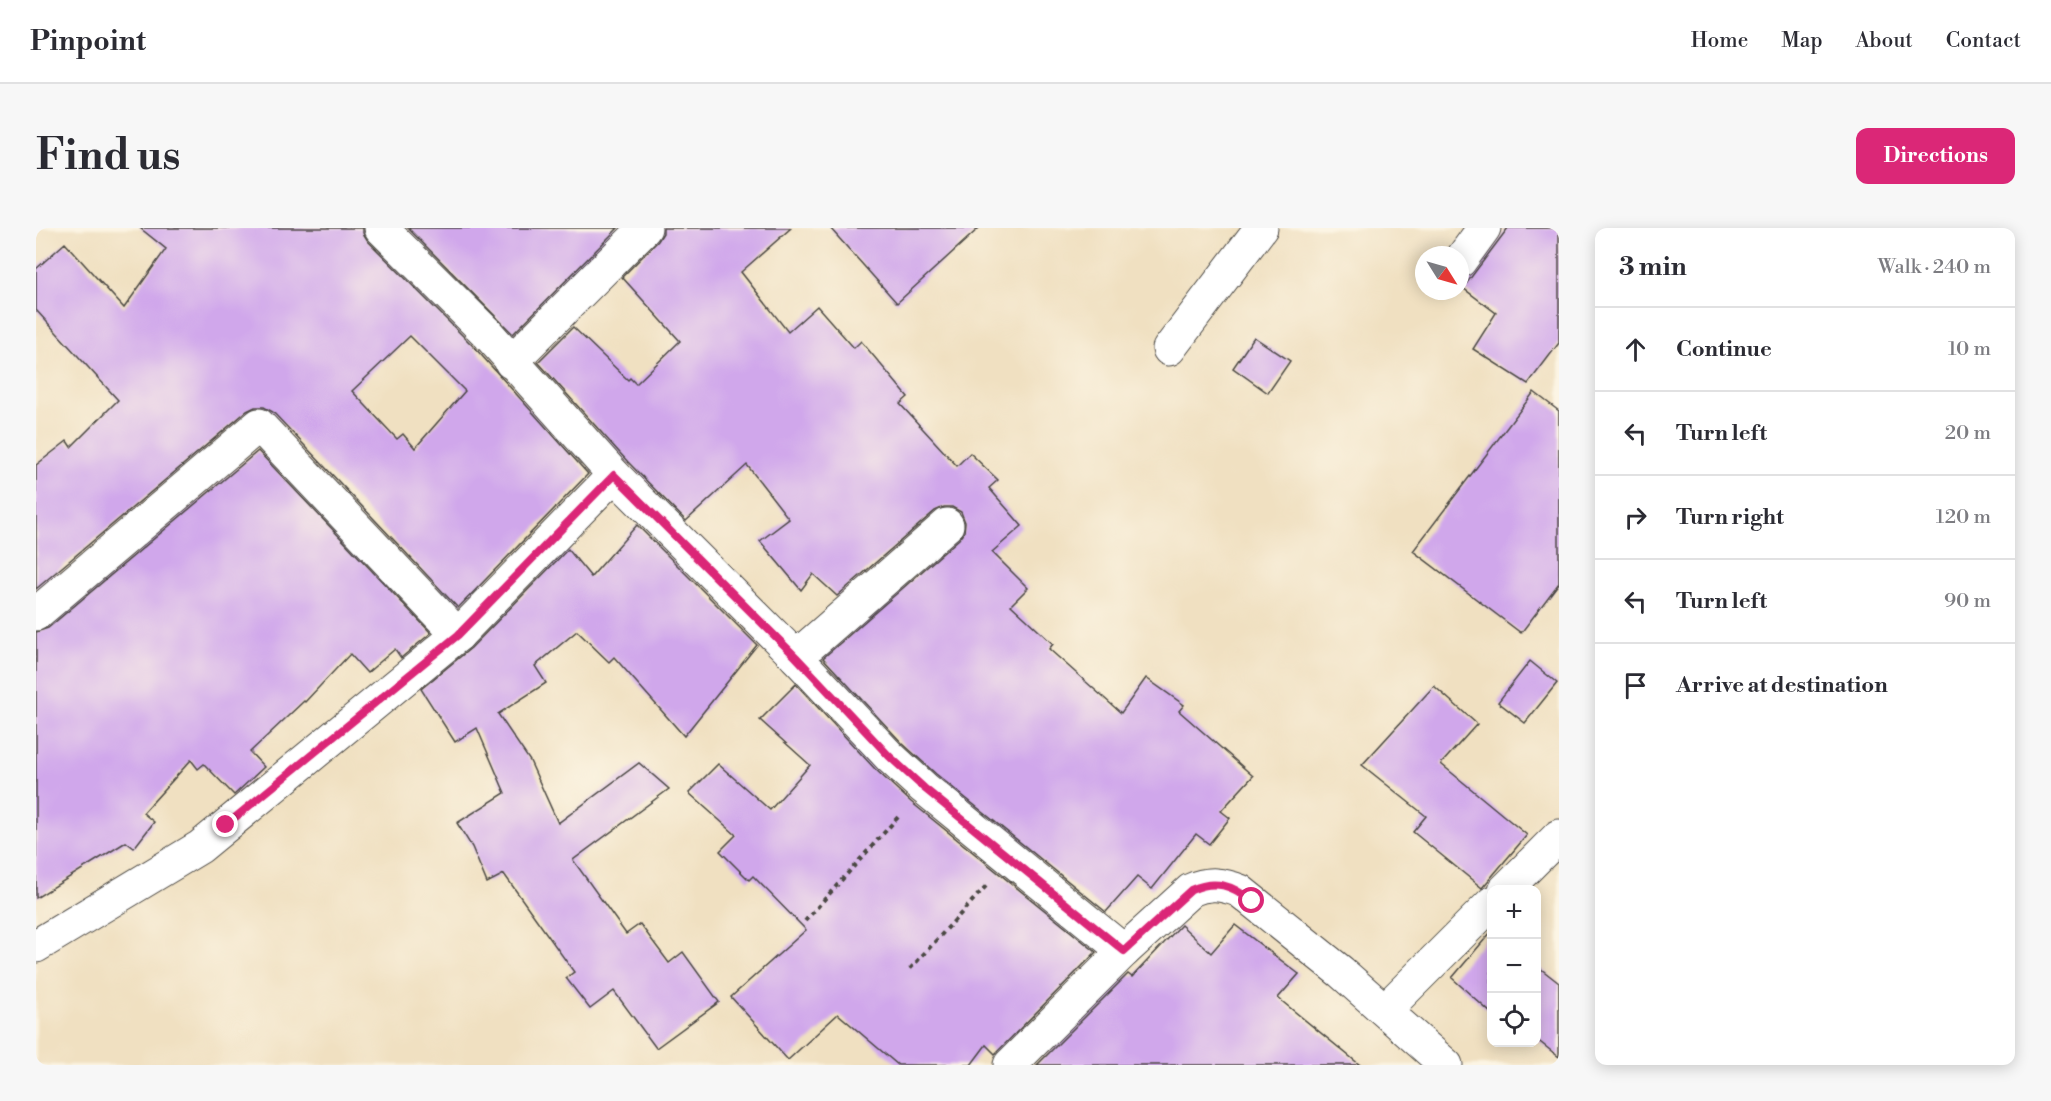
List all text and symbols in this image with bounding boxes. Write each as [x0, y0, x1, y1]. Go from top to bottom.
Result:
text: Pinpoint [30, 24, 146, 59]
text: Home [1691, 28, 1748, 54]
text: Map [1781, 28, 1823, 54]
text: About [1856, 28, 1913, 54]
text: Contact [1946, 28, 2021, 54]
button: Directions [1856, 128, 2015, 184]
text: Find us [36, 130, 180, 183]
north arrow [1415, 246, 1469, 300]
text: 3 min [1619, 251, 1687, 283]
text: Walk · 240 m [1878, 255, 1991, 280]
icon: ahead [1619, 333, 1652, 366]
text: Continue [1676, 336, 1772, 363]
text: 10 m [1948, 337, 1991, 362]
icon: left [1619, 417, 1652, 450]
text: Turn left [1676, 420, 1767, 447]
text: 20 m [1945, 421, 1991, 446]
icon: right [1619, 501, 1652, 534]
text: Turn right [1676, 504, 1784, 531]
text: 120 m [1936, 505, 1991, 530]
icon: left [1619, 585, 1652, 618]
text: Turn left [1676, 588, 1767, 615]
text: 90 m [1944, 589, 1991, 614]
icon: arrive [1619, 669, 1652, 702]
text: Arrive at destination [1676, 672, 1888, 699]
route end [212, 811, 238, 837]
map controls [1487, 885, 1541, 1047]
button: + [1487, 885, 1541, 939]
route start [1238, 887, 1264, 913]
button: − [1487, 939, 1541, 993]
button: locate [1487, 993, 1541, 1047]

